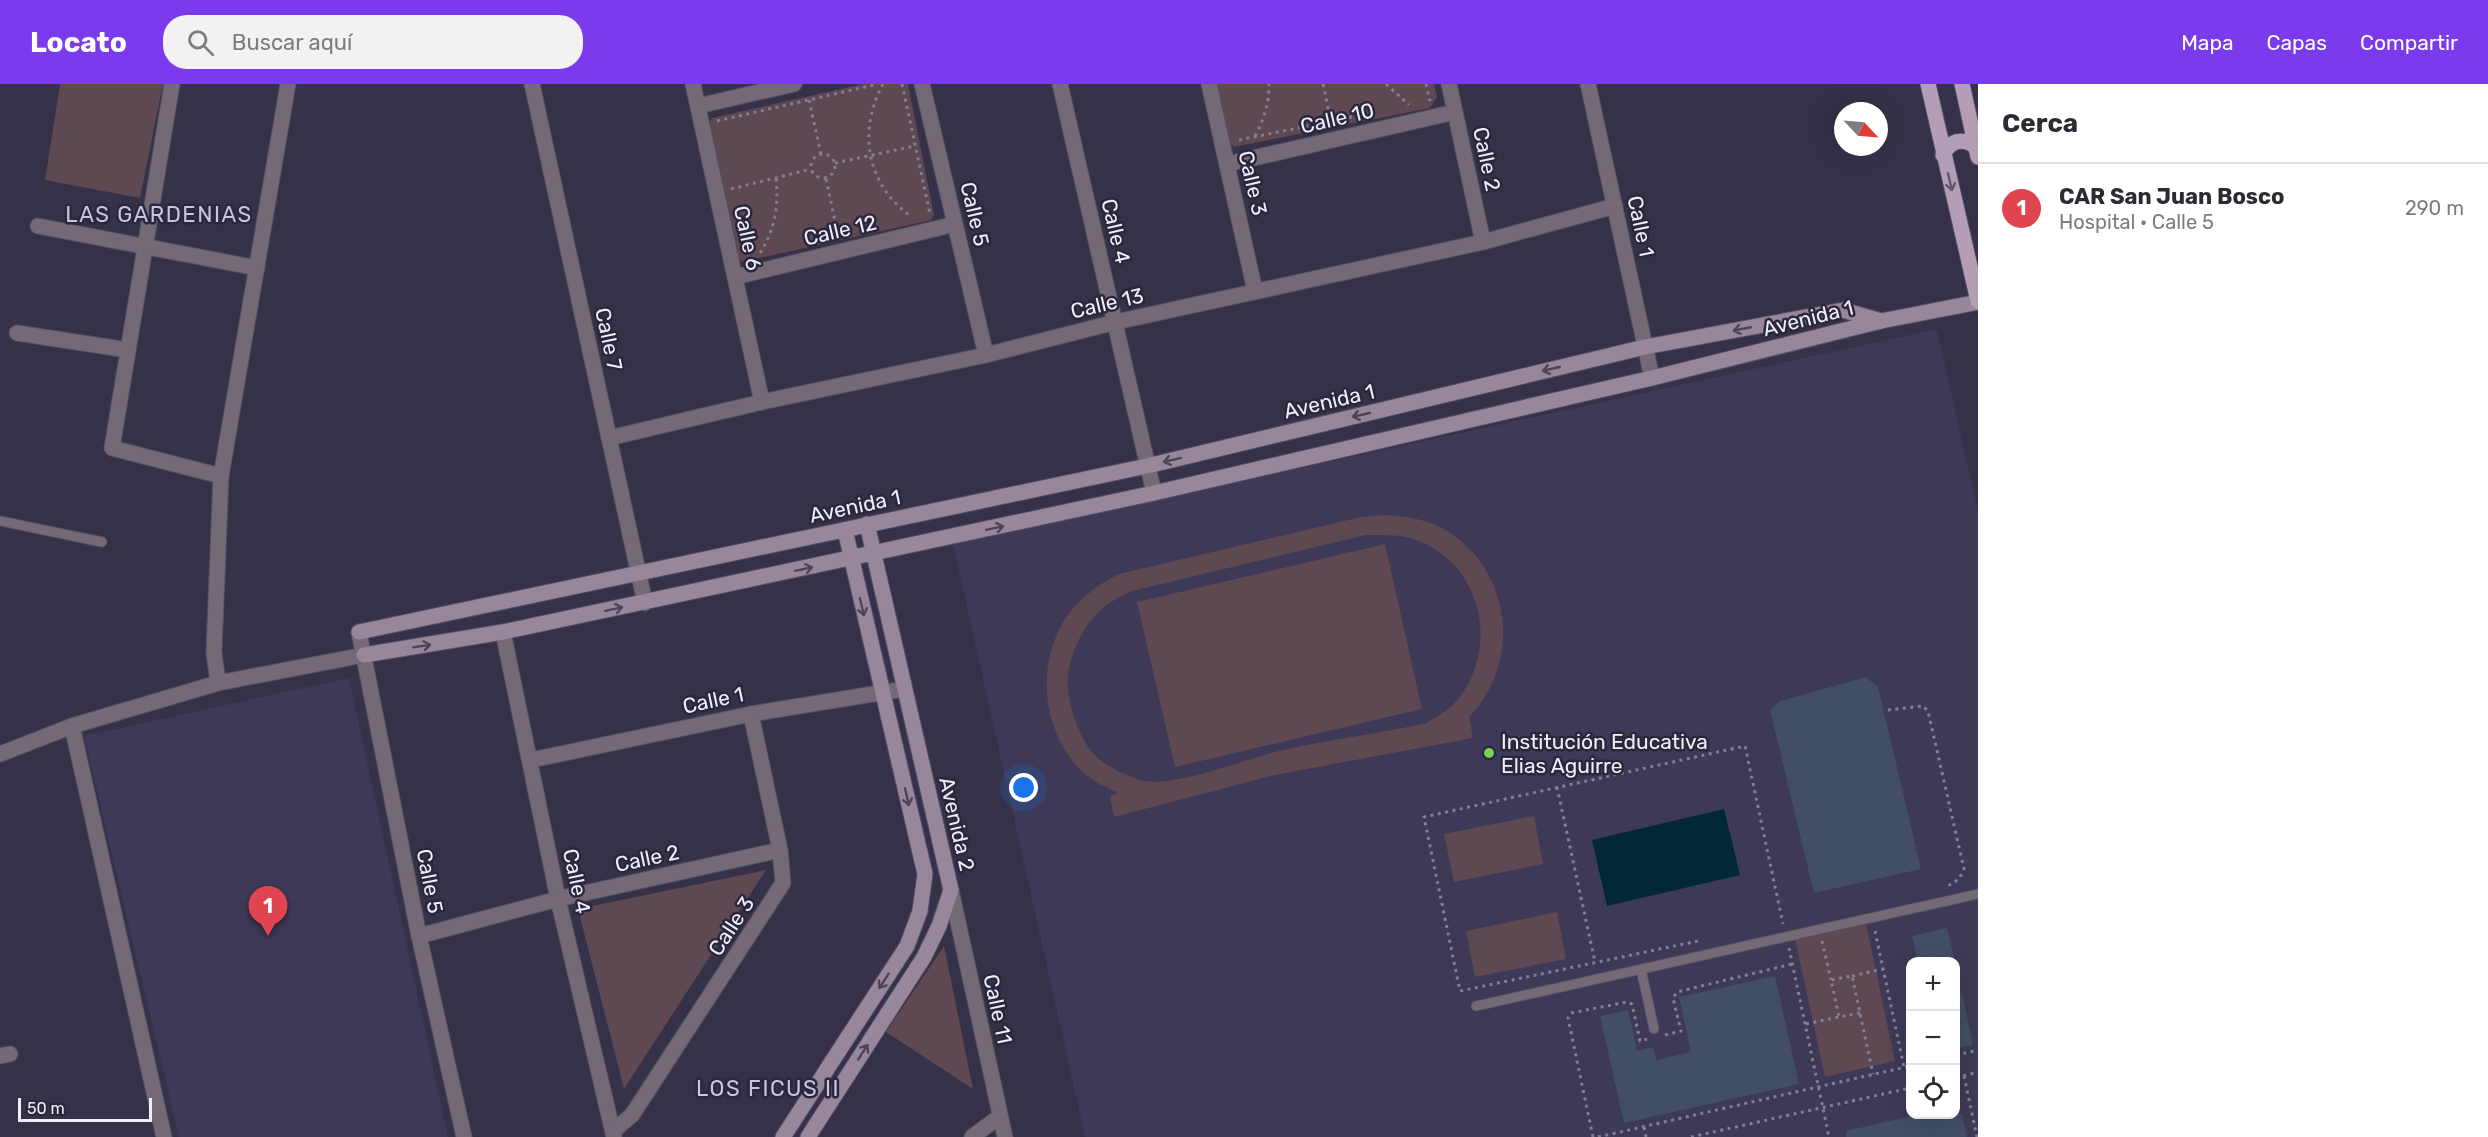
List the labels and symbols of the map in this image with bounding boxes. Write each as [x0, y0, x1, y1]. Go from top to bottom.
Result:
street label: Calle 10 [1298, 97, 1376, 139]
north arrow [1834, 102, 1888, 156]
street label: Calle 2 [1468, 125, 1506, 193]
street label: Calle 3 [1233, 148, 1273, 218]
one-way arrow [1945, 172, 1956, 191]
street label: Calle 5 [955, 179, 995, 249]
street label: Calle 1 [1622, 193, 1660, 259]
street label: Calle 4 [1096, 196, 1136, 266]
district label: LAS GARDENIAS [65, 201, 253, 228]
street label: Calle 6 [729, 203, 767, 273]
street label: Calle 12 [801, 209, 879, 251]
street label: Calle 13 [1068, 282, 1146, 324]
street label: Avenida 1 [1760, 295, 1856, 341]
street label: Calle 7 [590, 305, 628, 373]
one-way arrow [1732, 324, 1752, 335]
one-way arrow [1542, 364, 1561, 376]
street label: Avenida 1 [1281, 378, 1377, 424]
one-way arrow [1352, 409, 1371, 421]
one-way arrow [1162, 455, 1181, 467]
street label: Avenida 1 [807, 484, 903, 528]
one-way arrow [985, 521, 1004, 533]
one-way arrow [794, 563, 814, 574]
one-way arrow [857, 598, 869, 617]
one-way arrow [604, 603, 623, 615]
one-way arrow [412, 640, 432, 651]
street label: Calle 1 [680, 681, 746, 719]
place label: Institución Educativa Elias Aguirre [1501, 729, 1708, 778]
marker: Institución Educativa Elias Aguirre [1482, 746, 1496, 760]
your location [1009, 773, 1038, 802]
street label: Avenida 2 [934, 775, 980, 873]
one-way arrow [901, 788, 913, 807]
street label: Calle 2 [613, 839, 681, 877]
street label: Calle 4 [558, 846, 596, 916]
street label: Calle 5 [412, 847, 448, 915]
pin: 1 [248, 886, 288, 936]
street label: Calle 3 [703, 892, 759, 960]
one-way arrow [878, 972, 890, 989]
street label: Calle 11 [978, 972, 1018, 1046]
one-way arrow [856, 1044, 869, 1061]
district label: LOS FICUS II [696, 1075, 840, 1102]
scale bar [18, 1095, 152, 1122]

